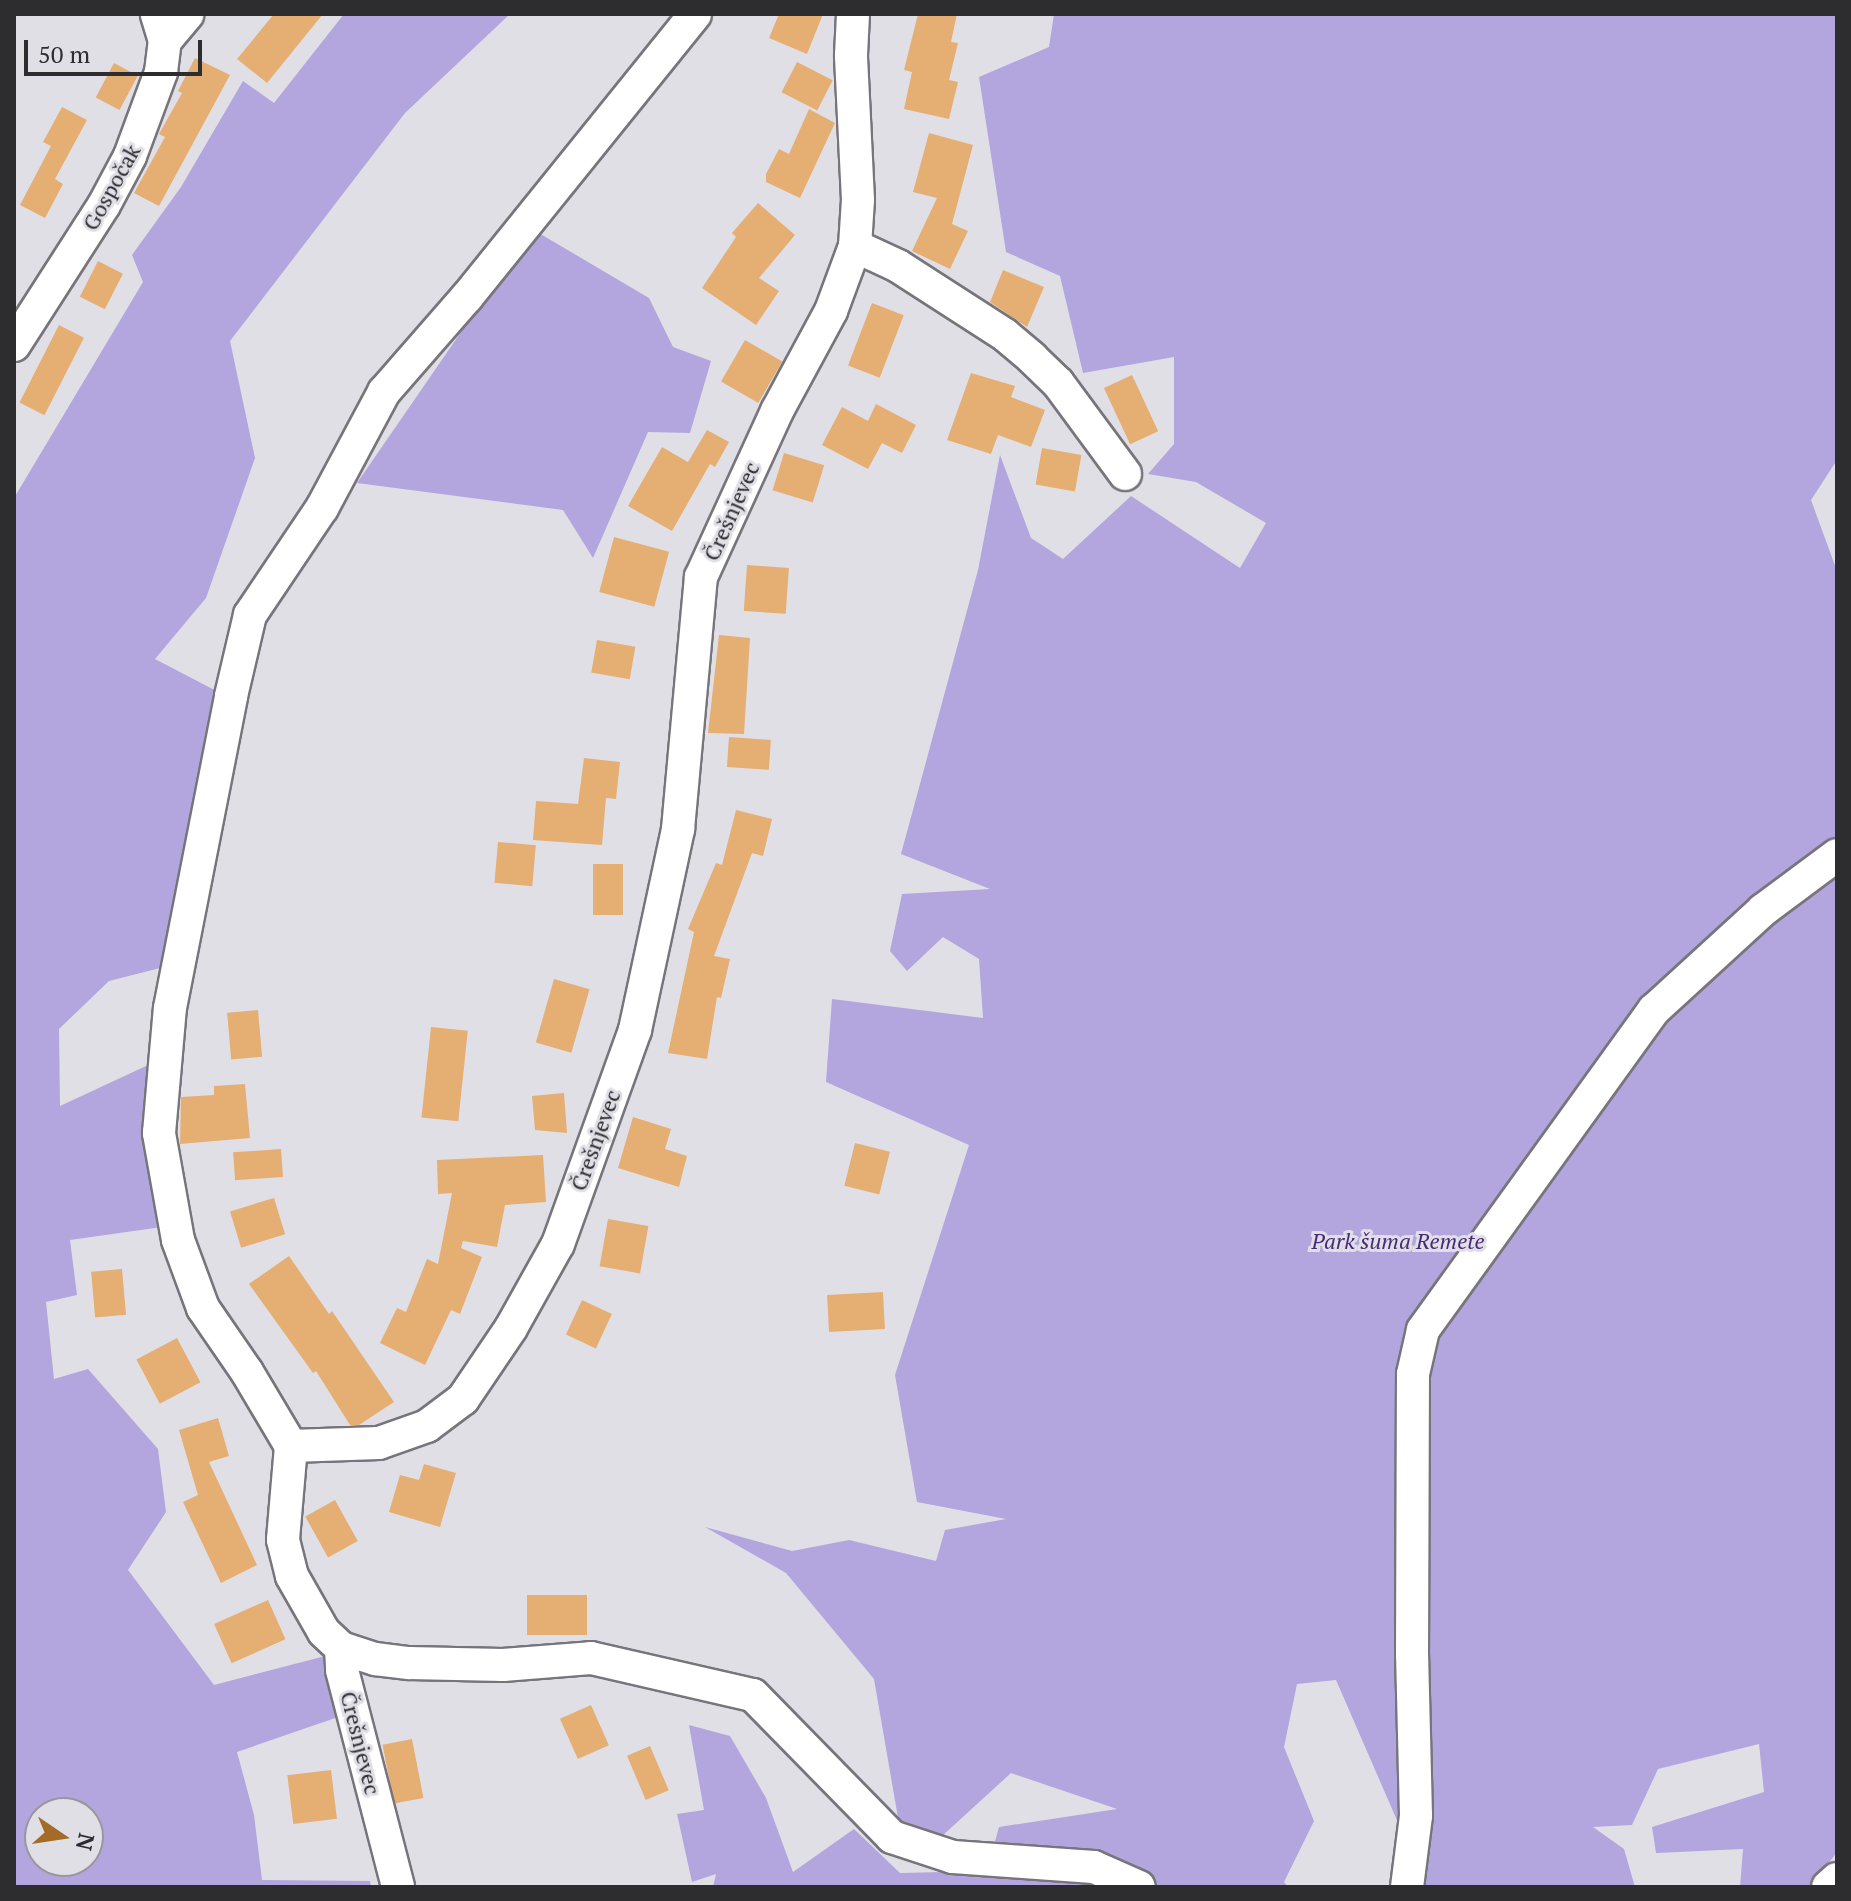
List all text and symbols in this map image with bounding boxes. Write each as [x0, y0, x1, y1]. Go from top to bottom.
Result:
scale bar [28, 24, 206, 74]
text: 50 m [38, 38, 90, 70]
street label: Gospočak [77, 139, 145, 235]
street label: Črešnjevec [698, 458, 764, 564]
street label: Črešnjevec [565, 1086, 625, 1194]
park label: Park šuma Remete [1311, 1228, 1485, 1254]
street label: Črešnjevec [335, 1689, 387, 1797]
north arrow [24, 1797, 104, 1877]
text: N [70, 1831, 102, 1853]

